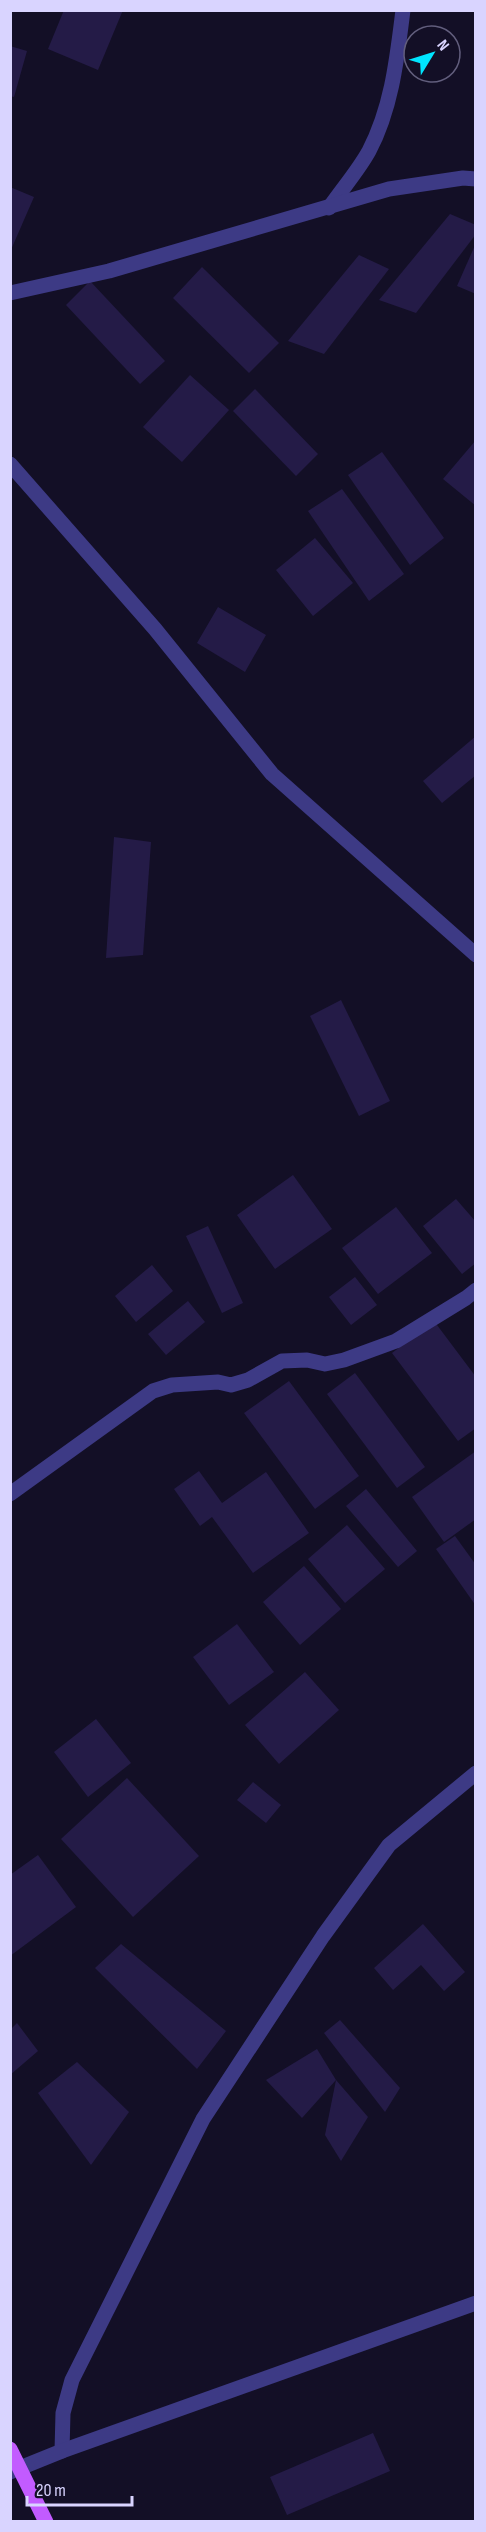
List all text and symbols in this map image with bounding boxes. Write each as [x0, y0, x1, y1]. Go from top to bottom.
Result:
north arrow [402, 24, 462, 84]
text: N [433, 36, 453, 55]
scale bar [27, 2469, 132, 2507]
text: 20 m [36, 2480, 66, 2501]

